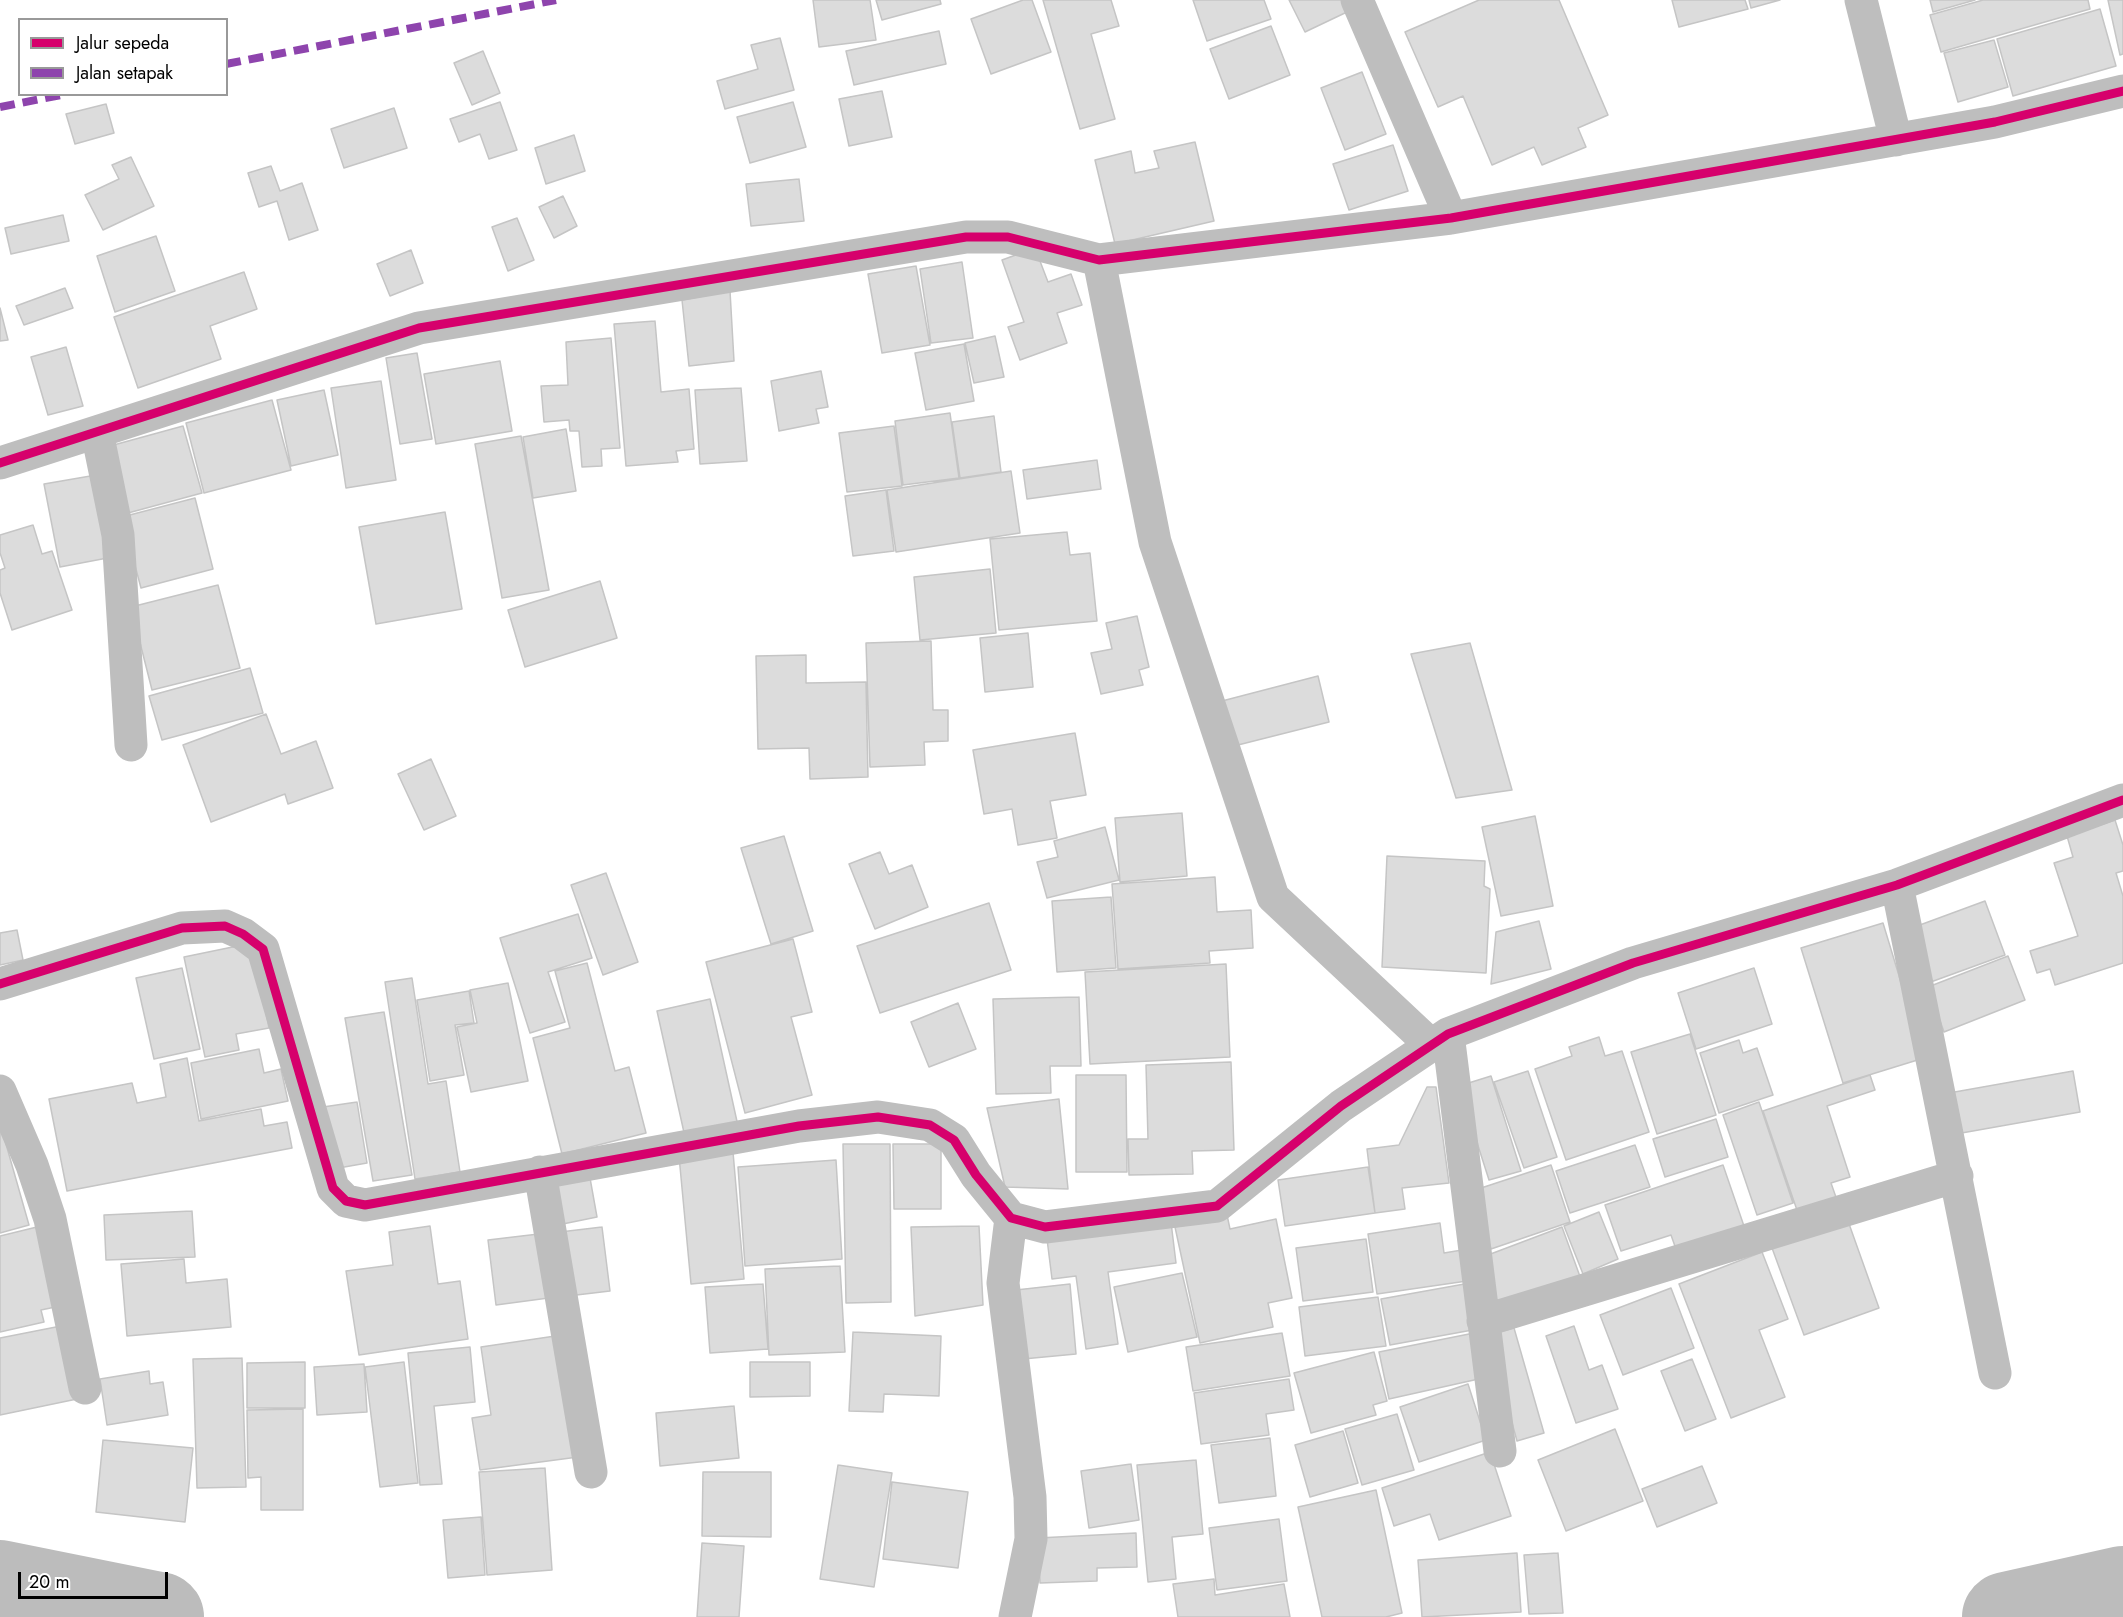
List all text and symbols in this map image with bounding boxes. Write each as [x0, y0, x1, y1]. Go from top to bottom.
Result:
legend [18, 18, 228, 96]
text: Jalur sepeda [76, 30, 169, 56]
text: Jalan setapak [76, 60, 173, 86]
scale bar [21, 1560, 171, 1598]
text: 20 m [29, 1569, 69, 1595]

